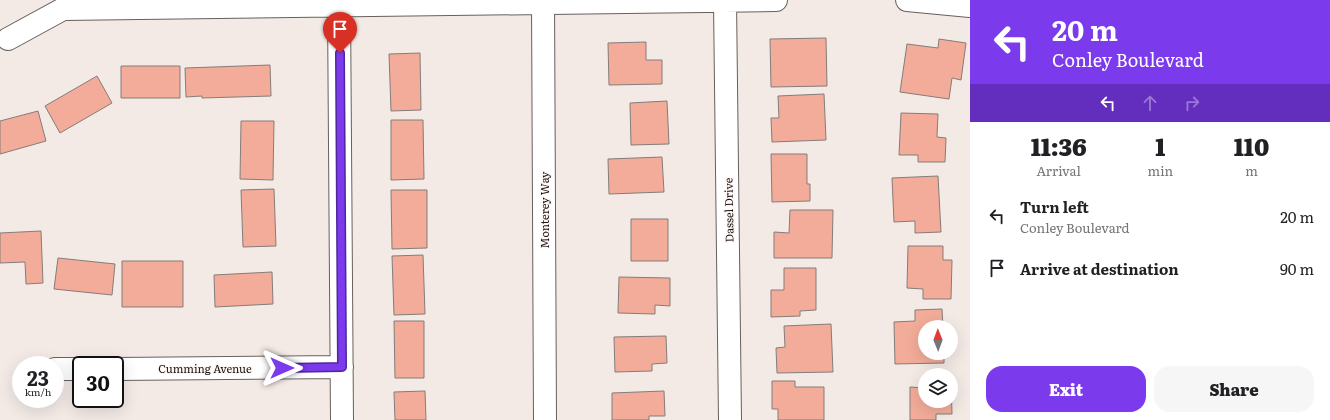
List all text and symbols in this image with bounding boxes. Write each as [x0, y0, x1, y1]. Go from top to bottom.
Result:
text: 20 m [1052, 8, 1118, 50]
pin [323, 12, 357, 53]
icon: left [986, 16, 1038, 68]
icon: arrive [329, 18, 351, 40]
text: Conley Boulevard [1052, 46, 1204, 73]
icon: left [1097, 92, 1119, 114]
icon: ahead [1139, 92, 1161, 114]
icon: right [1181, 92, 1203, 114]
text: 11:36 [1031, 128, 1087, 163]
text: 1 [1155, 128, 1165, 163]
text: 110 [1234, 128, 1269, 163]
text: Arrival [1037, 161, 1081, 180]
text: min [1148, 161, 1173, 180]
text: m [1245, 161, 1258, 180]
street label: Monterey Way [536, 171, 552, 248]
street label: Dassel Drive [719, 177, 737, 242]
text: Turn left [1020, 195, 1089, 218]
icon: left [986, 205, 1008, 227]
text: 20 m [1280, 205, 1314, 228]
text: Conley Boulevard [1020, 218, 1130, 237]
icon: arrive [986, 257, 1008, 279]
text: Arrive at destination [1020, 257, 1179, 280]
text: 90 m [1280, 257, 1314, 280]
north arrow [918, 320, 958, 360]
map controls [918, 320, 958, 408]
position arrow [261, 347, 303, 389]
speed limit sign: 30 [72, 356, 124, 408]
street label: Cumming Avenue [158, 360, 252, 376]
text: 23 [27, 362, 49, 392]
button: Exit [986, 366, 1146, 412]
button: Share [1154, 366, 1314, 412]
button: layers [918, 368, 958, 408]
text: km/h [25, 384, 51, 399]

